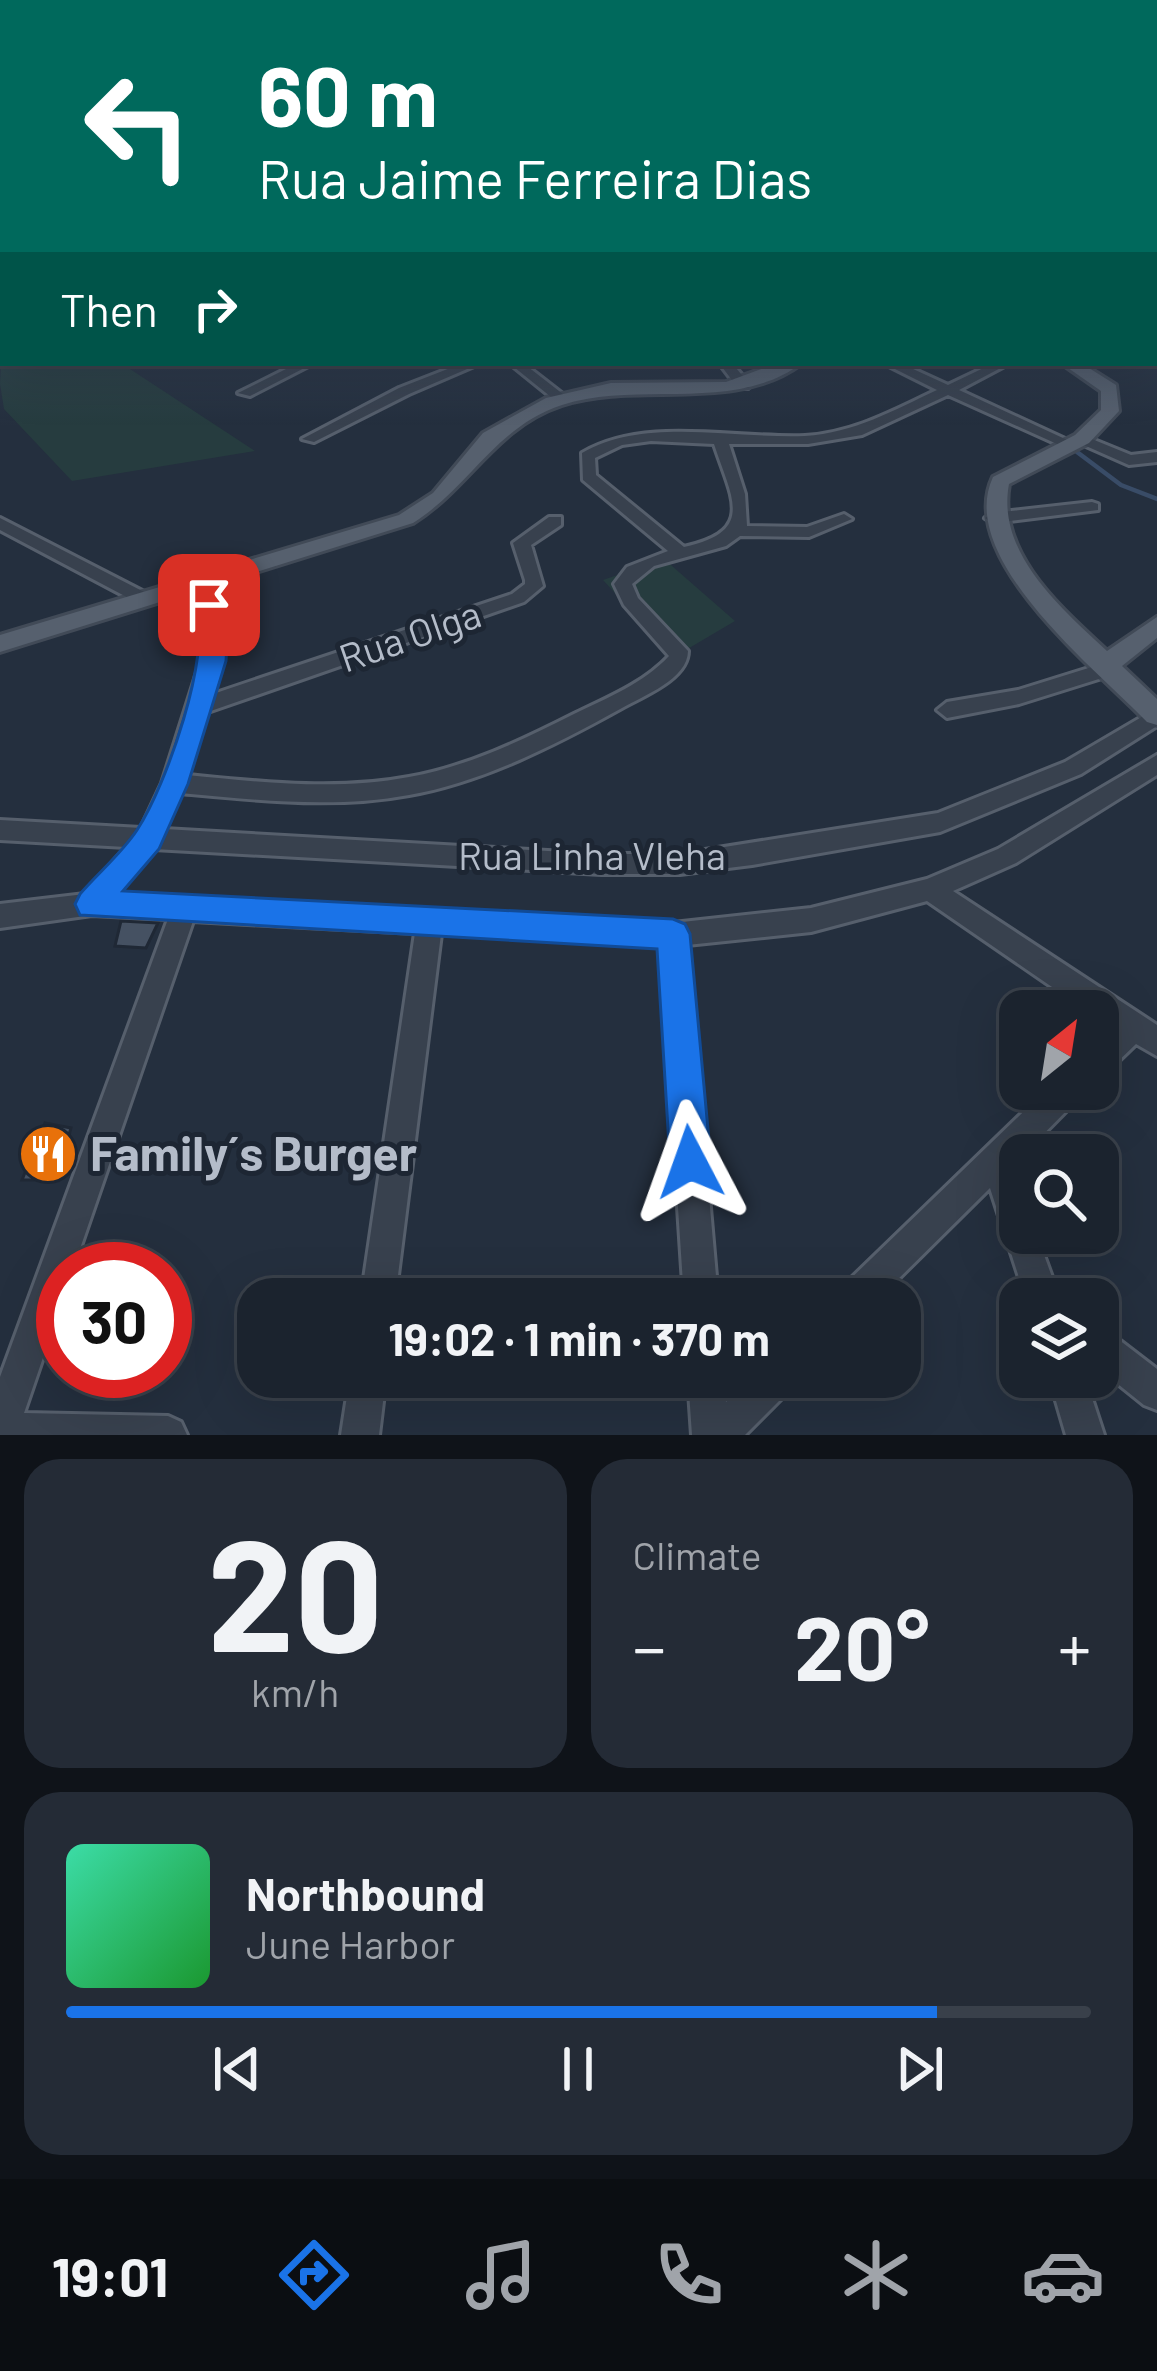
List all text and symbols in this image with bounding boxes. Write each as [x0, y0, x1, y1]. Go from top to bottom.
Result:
text: 60 m [258, 43, 438, 144]
icon: left [60, 48, 216, 204]
text: Rua Jaime Ferreira Dias [258, 145, 812, 210]
icon: right [182, 276, 248, 342]
text: Then [60, 282, 158, 336]
pin [158, 554, 260, 656]
icon: arrive [176, 572, 242, 638]
street label: Rua Olga [333, 589, 486, 681]
street label: Rua Linha Vleha [458, 831, 726, 878]
north arrow [999, 990, 1119, 1110]
map controls [999, 990, 1119, 1398]
position arrow [627, 1099, 753, 1225]
restaurant icon: Family´s Burger [17, 1123, 79, 1185]
place label: Family´s Burger [90, 1123, 417, 1181]
button: search [999, 1134, 1119, 1254]
speed limit sign: 30 [36, 1242, 192, 1398]
button: layers [999, 1278, 1119, 1398]
text: 19:02 · 1 min · 370 m [388, 1311, 770, 1365]
text: 20 [207, 1496, 383, 1683]
text: Climate [633, 1531, 762, 1578]
text: 20° [794, 1591, 930, 1699]
text: − [633, 1606, 666, 1685]
text: + [1058, 1606, 1091, 1685]
text: km/h [251, 1668, 339, 1715]
text: Northbound [246, 1866, 485, 1920]
text: June Harbor [246, 1920, 455, 1967]
icon: previous [204, 2036, 270, 2102]
icon: pause [545, 2036, 611, 2102]
icon: next [887, 2036, 953, 2102]
icon: directions [272, 2233, 356, 2317]
icon: music [459, 2233, 543, 2317]
icon: phone [647, 2233, 731, 2317]
icon: climate [834, 2233, 918, 2317]
icon: car [1021, 2233, 1105, 2317]
text: 19:01 [52, 2243, 168, 2308]

